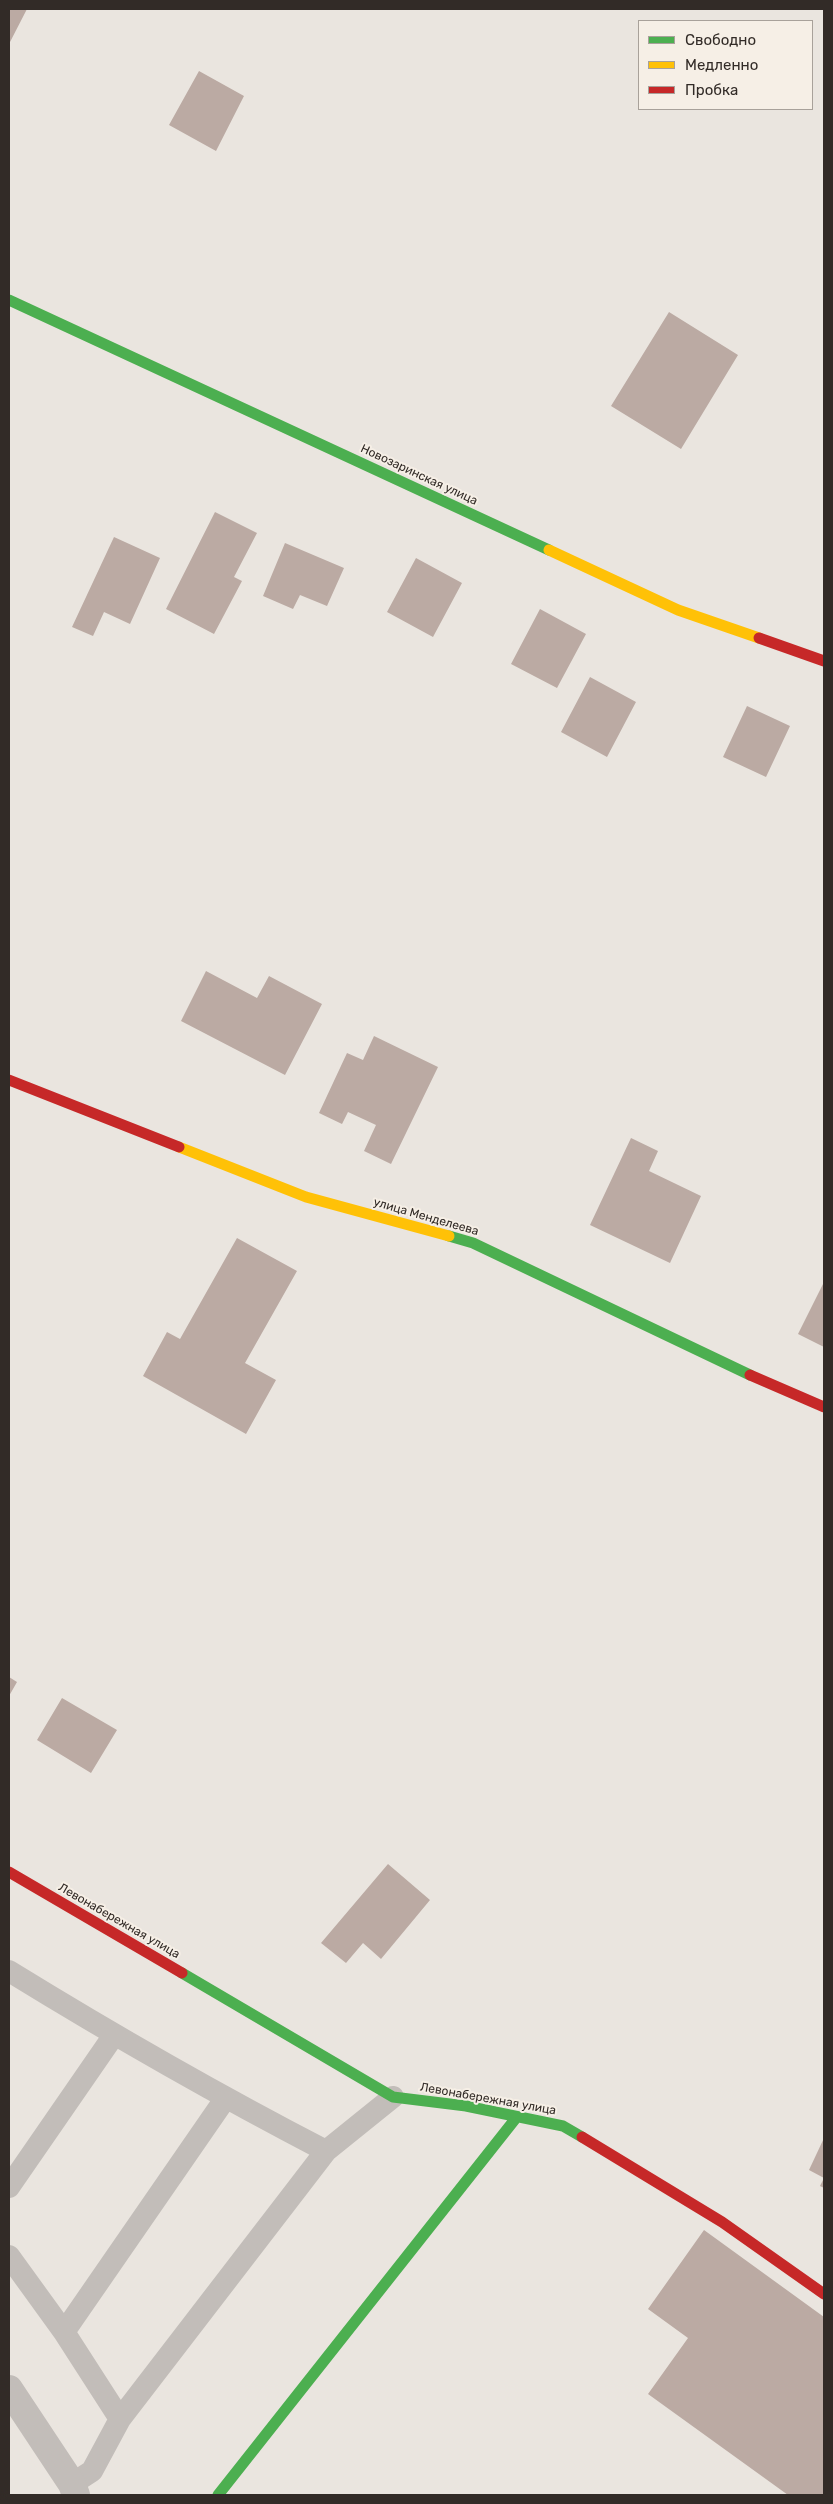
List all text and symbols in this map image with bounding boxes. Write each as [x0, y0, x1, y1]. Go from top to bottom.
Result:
legend [638, 20, 813, 110]
text: Свободно [685, 31, 756, 49]
text: Медленно [685, 56, 758, 74]
text: Пробка [685, 81, 738, 99]
street label: Новозаринская улица [358, 442, 480, 508]
street label: улица Менделеева [372, 1195, 480, 1239]
street label: Левонабережная улица [56, 1880, 182, 1962]
street label: Левонабережная улица [419, 2080, 557, 2118]

